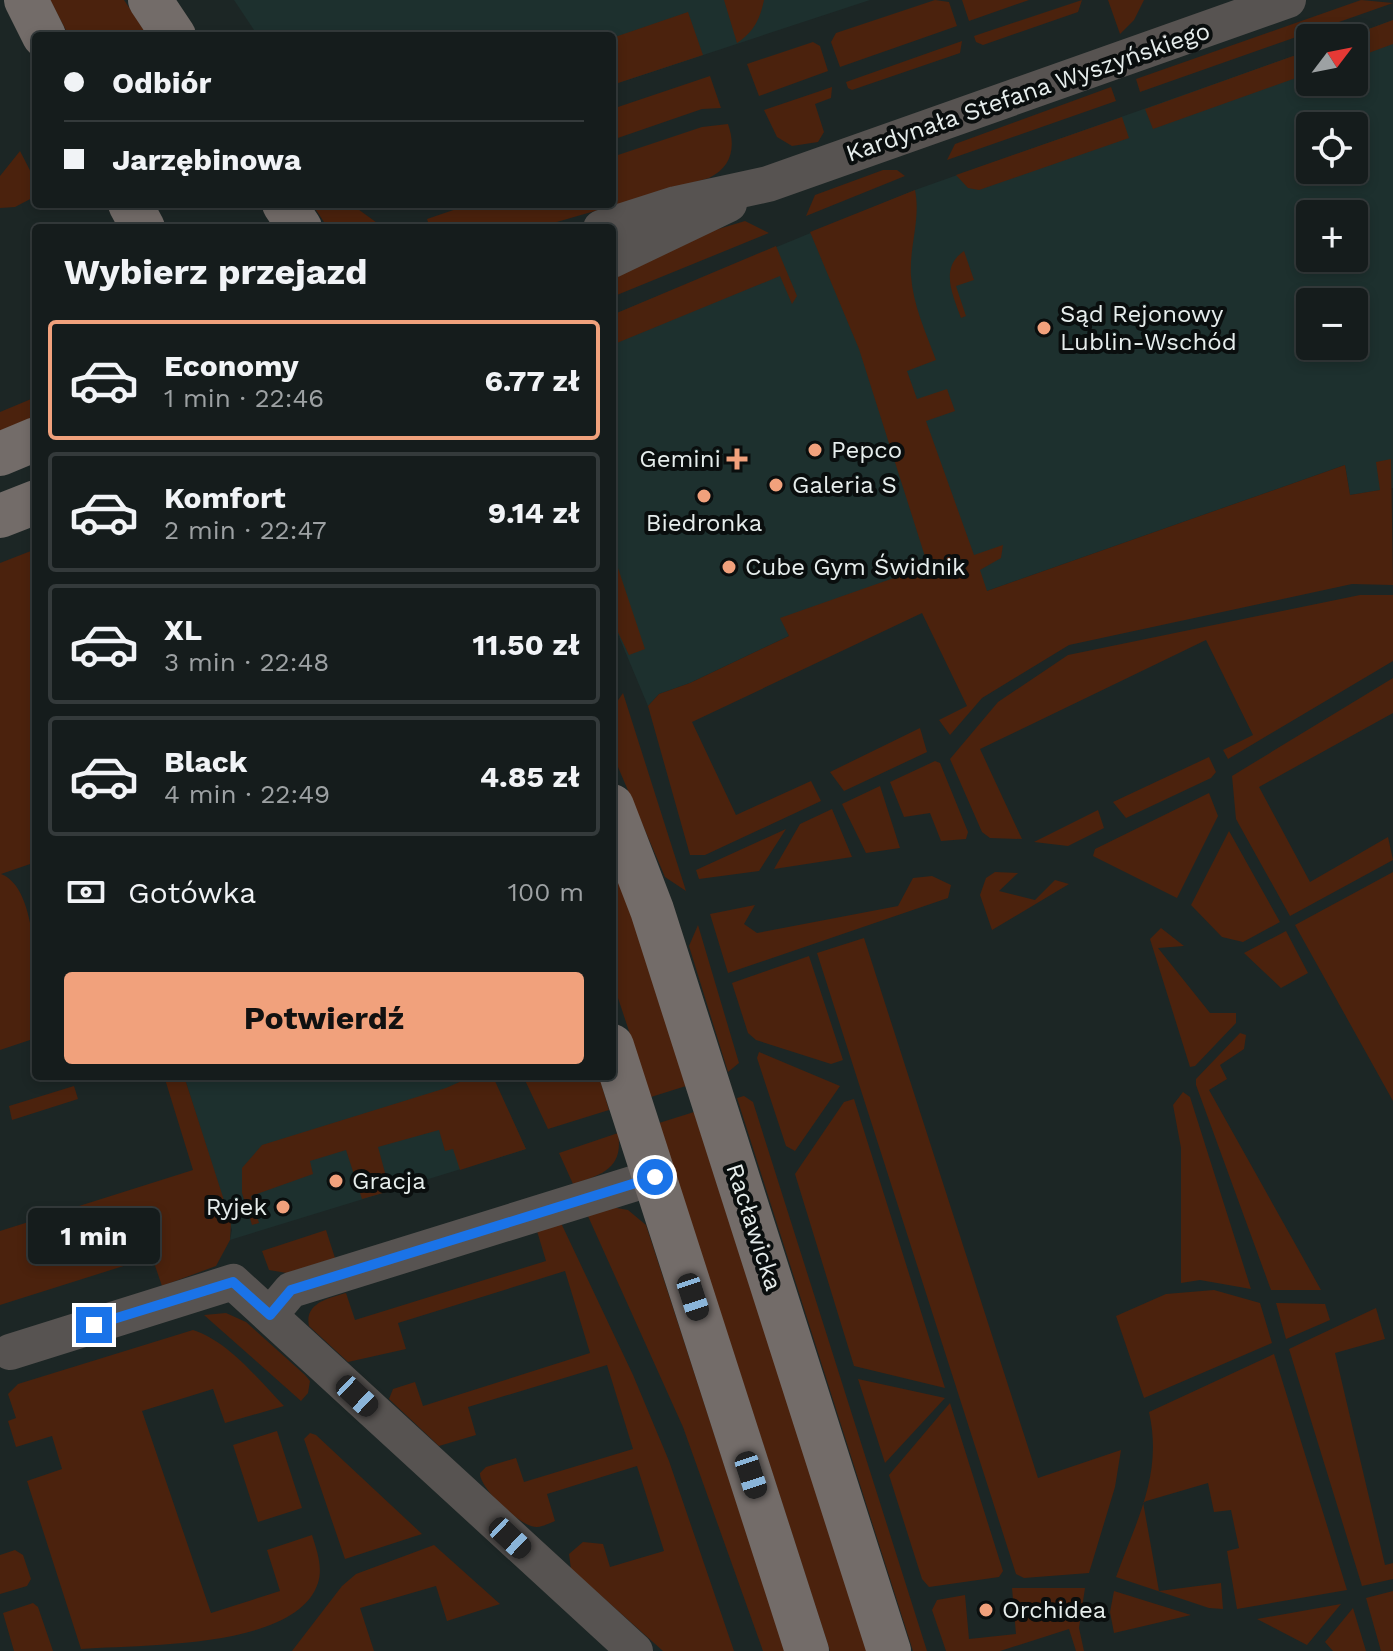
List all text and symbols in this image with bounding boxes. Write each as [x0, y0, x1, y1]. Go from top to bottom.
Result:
street label: Kardynała Stefana Wyszyńskiego [842, 16, 1214, 168]
north arrow [1296, 24, 1368, 96]
map controls [1296, 24, 1368, 360]
text: Odbiór [112, 65, 211, 100]
button: locate [1296, 112, 1368, 184]
text: Jarzębinowa [112, 142, 301, 177]
button: + [1296, 200, 1368, 272]
text: Wybierz przejazd [64, 251, 368, 293]
button: − [1296, 288, 1368, 360]
place label: Sąd Rejonowy Lublin-Wschód [1060, 300, 1237, 356]
marker: Sąd Rejonowy Lublin-Wschód [1035, 319, 1053, 337]
icon: car [68, 344, 140, 416]
text: Economy [164, 348, 299, 383]
text: 6.77 zł [484, 363, 580, 398]
text: 1 min · 22:46 [164, 383, 324, 413]
place label: Pepco [831, 436, 902, 464]
marker: Pepco [806, 441, 824, 459]
place label: Gemini [639, 445, 721, 473]
marker: Gemini [728, 450, 746, 468]
place label: Galeria S [792, 471, 897, 499]
icon: car [68, 476, 140, 548]
marker: Galeria S [767, 476, 785, 494]
text: Komfort [164, 480, 286, 515]
marker: Biedronka [695, 487, 713, 505]
text: 9.14 zł [488, 495, 580, 530]
place label: Biedronka [646, 509, 762, 537]
text: 2 min · 22:47 [164, 515, 327, 545]
place label: Cube Gym Świdnik [745, 553, 966, 581]
marker: Cube Gym Świdnik [720, 558, 738, 576]
icon: car [68, 608, 140, 680]
text: XL [164, 612, 202, 647]
text: 11.50 zł [473, 627, 580, 662]
text: 3 min · 22:48 [164, 647, 329, 677]
icon: car [68, 740, 140, 812]
text: Black [164, 744, 248, 779]
text: 4.85 zł [480, 759, 580, 794]
text: 4 min · 22:49 [164, 779, 330, 809]
icon: cash [64, 870, 108, 914]
text: Gotówka [128, 875, 256, 910]
text: 100 m [508, 877, 584, 907]
button: Potwierdź [64, 972, 584, 1064]
route start [637, 1159, 673, 1195]
street label: Racławicka [720, 1160, 788, 1294]
place label: Gracja [352, 1167, 426, 1195]
marker: Gracja [327, 1172, 345, 1190]
place label: Ryjek [206, 1193, 267, 1221]
marker: Ryjek [274, 1198, 292, 1216]
callout: 1 min [28, 1209, 160, 1265]
text: 1 min [61, 1221, 127, 1251]
car [674, 1270, 712, 1324]
route end [76, 1307, 112, 1343]
car [331, 1371, 383, 1421]
car [732, 1448, 770, 1502]
car [484, 1513, 536, 1563]
place label: Orchidea [1002, 1596, 1106, 1624]
marker: Orchidea [977, 1601, 995, 1619]

